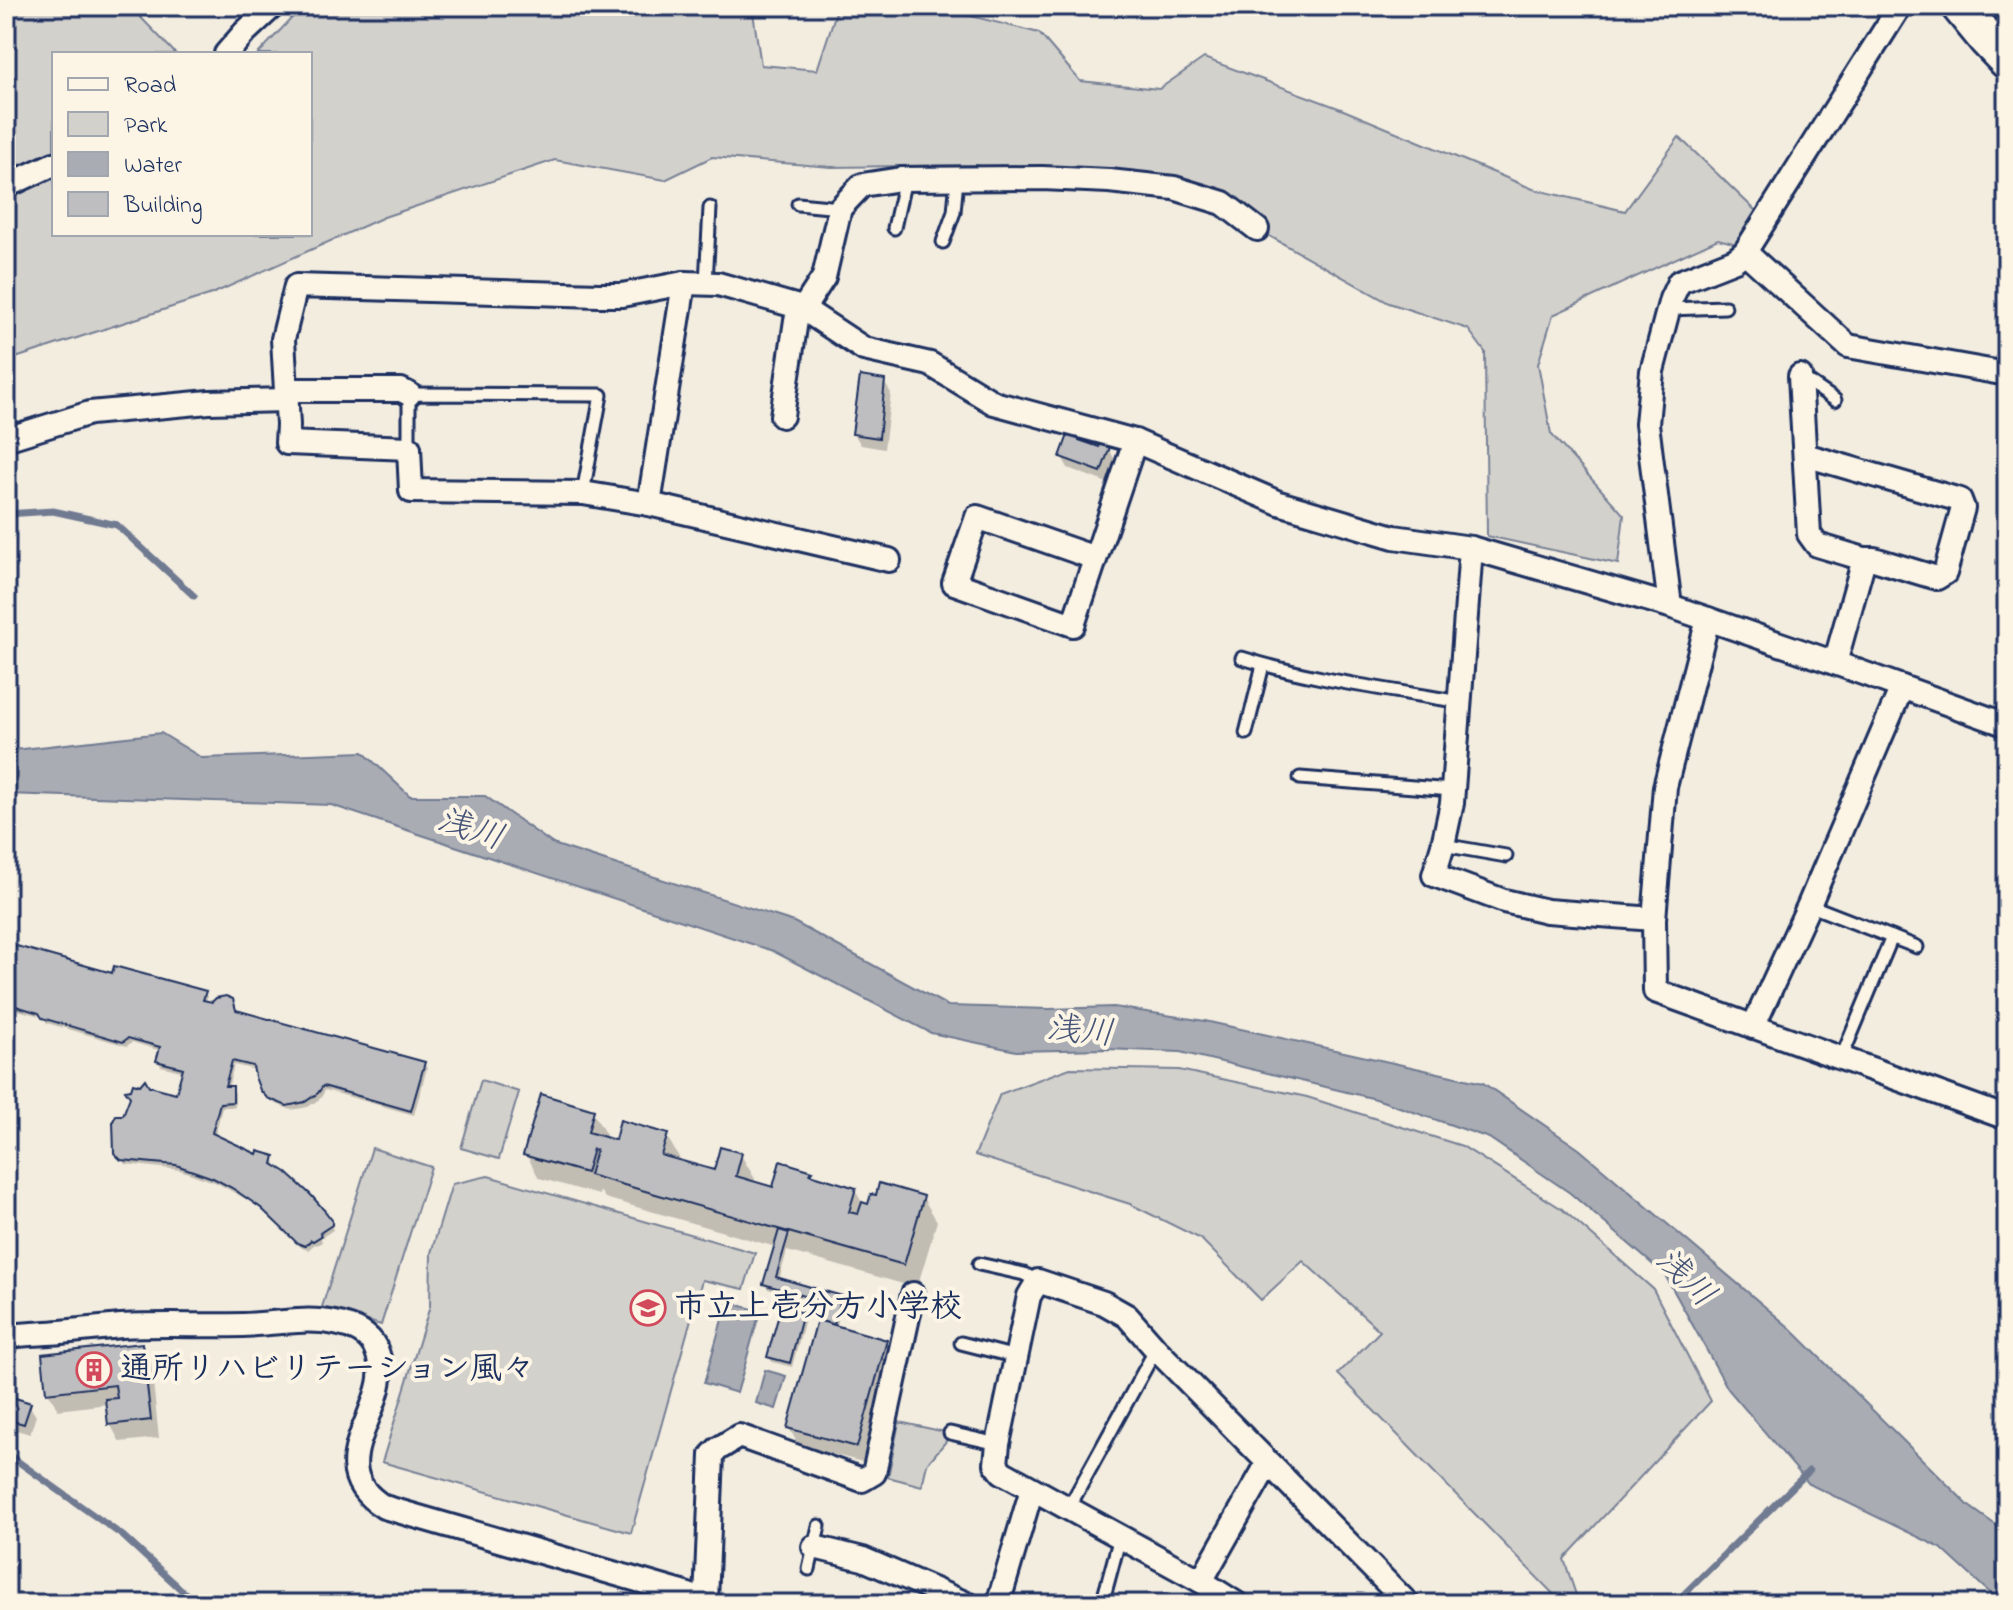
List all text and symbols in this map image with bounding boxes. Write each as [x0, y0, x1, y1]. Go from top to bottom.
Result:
legend [52, 52, 312, 236]
text: Road [124, 69, 177, 104]
text: Park [124, 109, 168, 144]
text: Water [124, 149, 182, 184]
text: Building [123, 189, 203, 224]
water label: 浅川 [430, 797, 510, 865]
water label: 浅川 [1044, 1005, 1116, 1061]
water label: 浅川 [1642, 1237, 1726, 1321]
place label: 市立上壱分方小学校 [674, 1285, 962, 1332]
school or university icon: 市立上壱分方小学校 [629, 1289, 667, 1327]
place label: 通所リハビリテーション風々 [120, 1347, 534, 1394]
building icon: 通所リハビリテーション風々 [75, 1351, 113, 1389]

